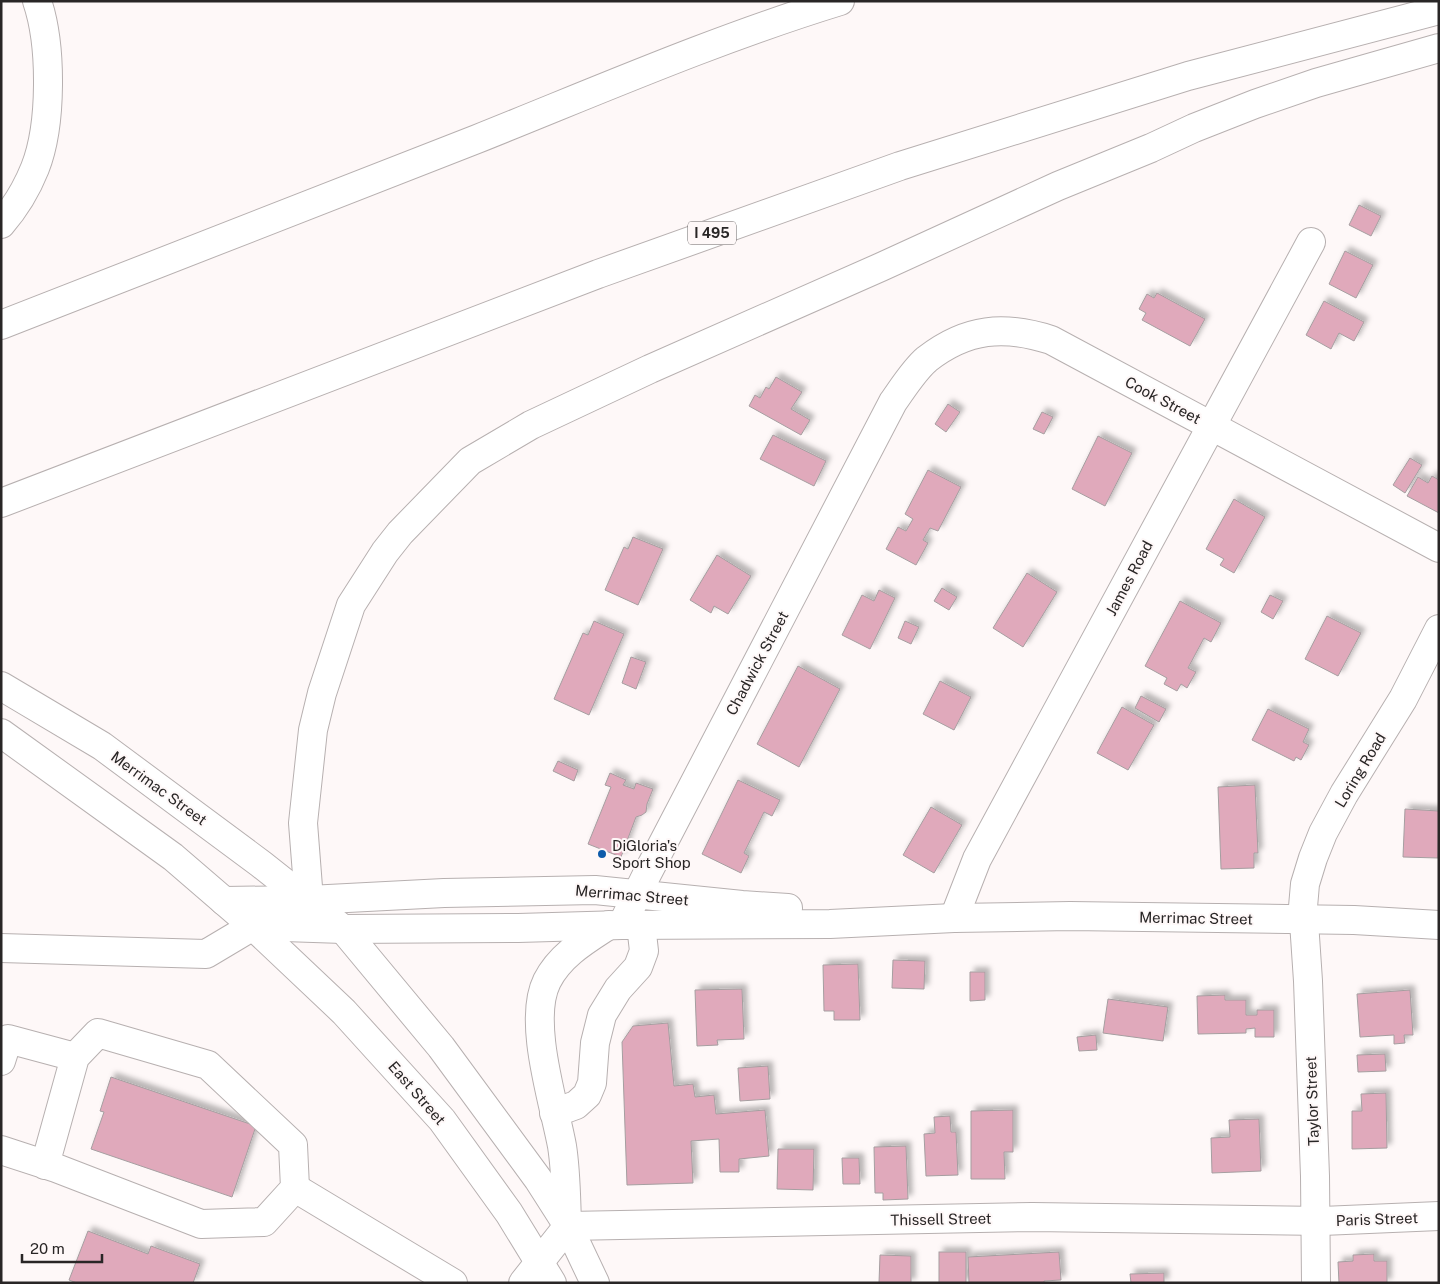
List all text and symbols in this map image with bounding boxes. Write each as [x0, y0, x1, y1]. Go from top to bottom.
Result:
road number: I 495 [688, 222, 736, 244]
street label: Cook Street [1122, 373, 1204, 427]
street label: James Road [1102, 538, 1156, 618]
street label: Chadwick Street [722, 608, 792, 718]
street label: Loring Road [1331, 730, 1389, 810]
street label: Merrimac Street [108, 748, 210, 828]
place label: DiGloria's Sport Shop [612, 837, 691, 871]
marker: DiGloria's Sport Shop [596, 848, 608, 860]
street label: Merrimac Street [574, 882, 690, 908]
street label: Merrimac Street [1139, 909, 1253, 927]
street label: Taylor Street [1302, 1056, 1322, 1146]
street label: East Street [385, 1058, 449, 1128]
street label: Paris Street [1336, 1209, 1419, 1229]
street label: Thissell Street [890, 1210, 992, 1228]
scale bar [22, 1232, 102, 1264]
text: 20 m [30, 1240, 65, 1257]

